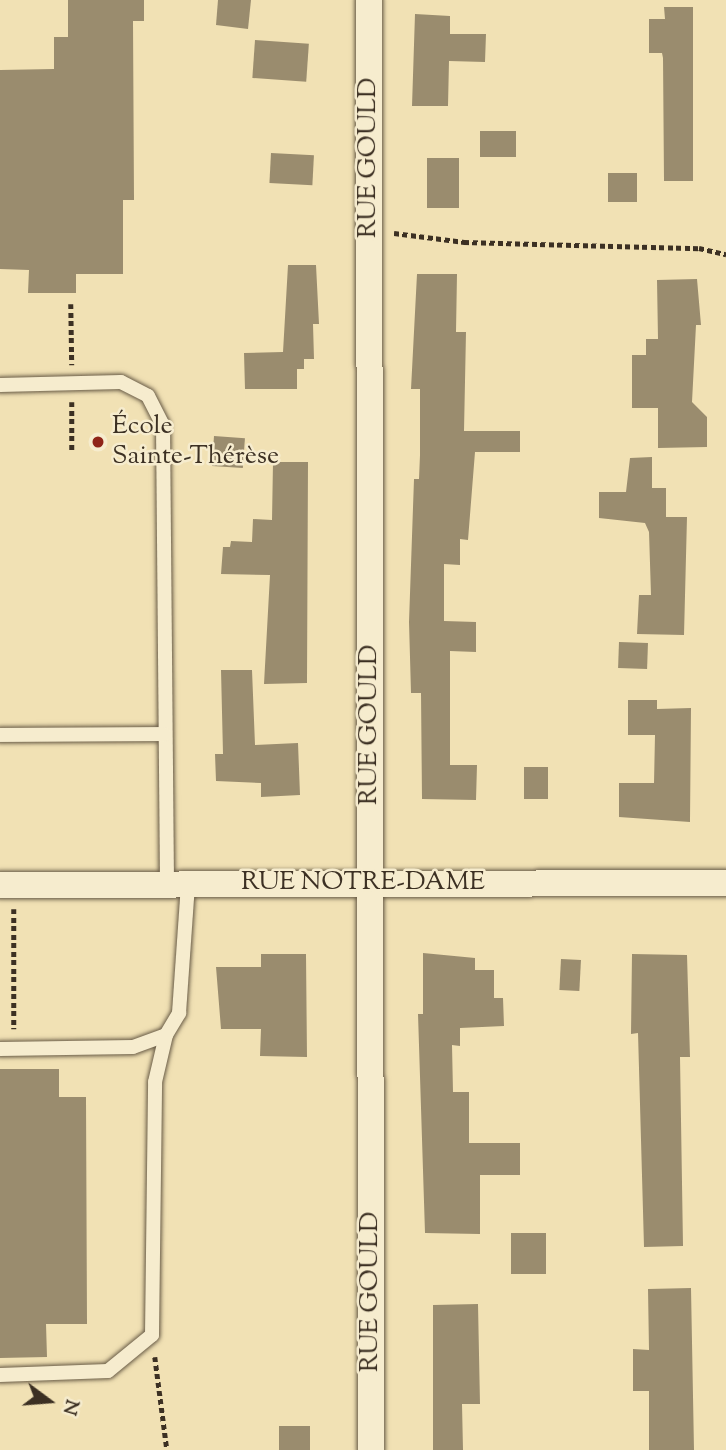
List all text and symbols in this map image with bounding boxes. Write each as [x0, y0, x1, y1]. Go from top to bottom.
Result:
street label: RUE GOULD [353, 78, 385, 238]
place label: École Sainte-Thérèse [112, 411, 279, 472]
marker: École Sainte-Thérèse [90, 434, 106, 450]
street label: RUE GOULD [354, 645, 386, 805]
street label: RUE NOTRE-DAME [241, 867, 485, 899]
street label: RUE GOULD [355, 1212, 387, 1372]
north arrow [14, 1366, 84, 1436]
text: N [55, 1396, 85, 1418]

